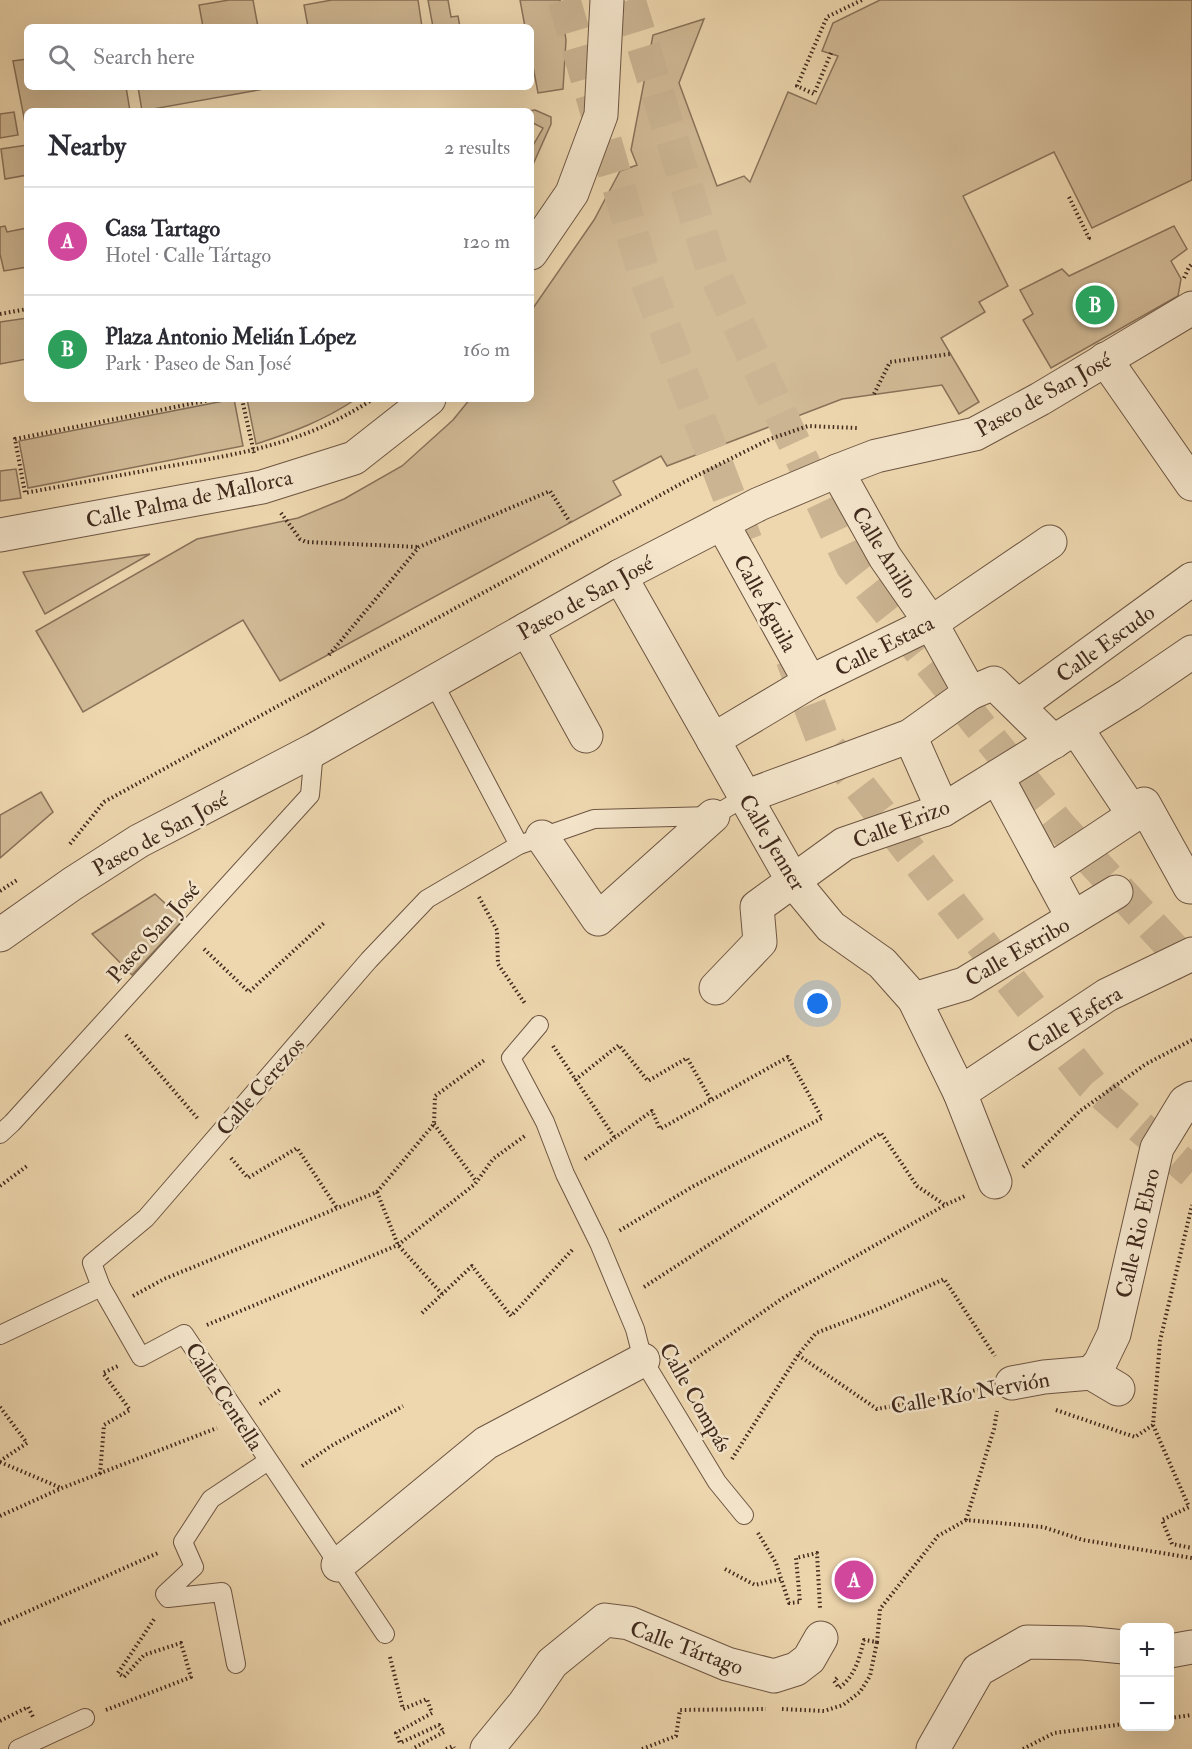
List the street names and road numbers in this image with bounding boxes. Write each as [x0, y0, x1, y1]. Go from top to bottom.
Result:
street label: Paseo de San José [971, 346, 1117, 444]
street label: Calle Palma de Mallorca [83, 463, 296, 535]
street label: Calle Anillo [845, 501, 923, 604]
street label: Paseo de San José [513, 549, 659, 647]
street label: Calle Águila [727, 550, 804, 658]
street label: Calle Escudo [1051, 599, 1160, 689]
street label: Calle Estaca [830, 609, 940, 683]
street label: Paseo de San José [88, 785, 234, 883]
street label: Calle Jenner [732, 789, 812, 897]
street label: Calle Erizo [849, 793, 954, 855]
street label: Paseo San José [101, 876, 207, 989]
street label: Calle Estribo [960, 911, 1075, 993]
street label: Calle Esfera [1022, 979, 1128, 1060]
street label: Calle Cerezos [210, 1032, 311, 1142]
street label: Calle Rio Ebro [1109, 1166, 1166, 1301]
street label: Calle Centella [179, 1337, 270, 1457]
street label: Calle Compás [652, 1338, 738, 1458]
street label: Calle Río Nervión [889, 1365, 1052, 1421]
street label: Calle Tártago [626, 1614, 747, 1681]

